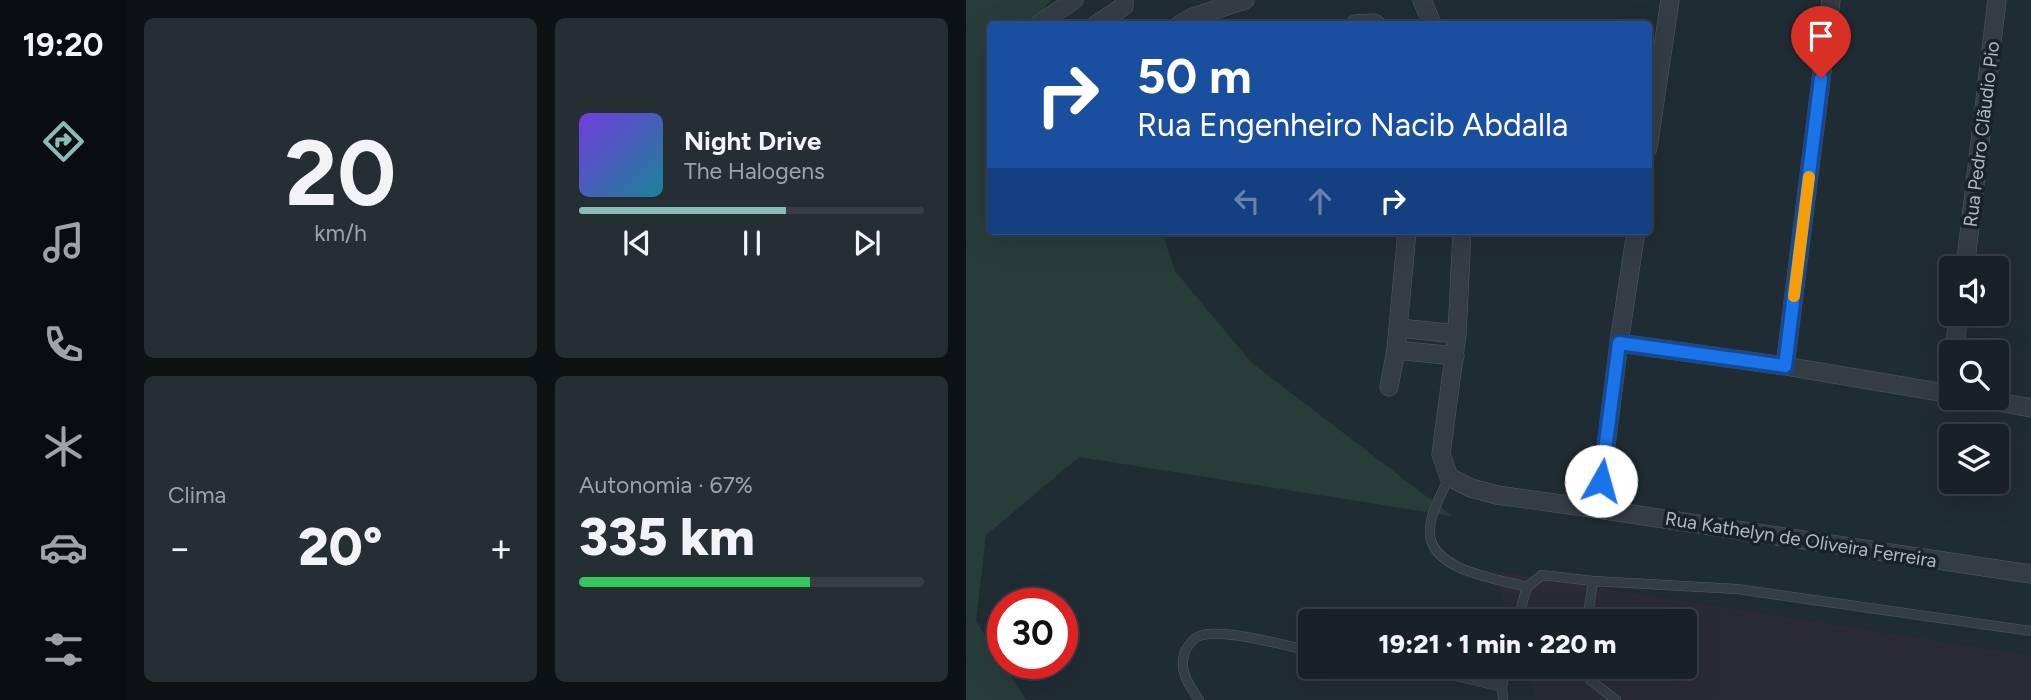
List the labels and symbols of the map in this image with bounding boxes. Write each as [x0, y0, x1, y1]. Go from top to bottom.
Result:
pin [1791, 6, 1851, 78]
street label: Rua Pedro Clãudio Pio [1959, 40, 2004, 228]
position arrow [1564, 444, 1638, 518]
street label: Rua Kathelyn de Oliveira Ferreira [1663, 507, 1938, 572]
speed limit sign: 30 [987, 588, 1078, 679]

